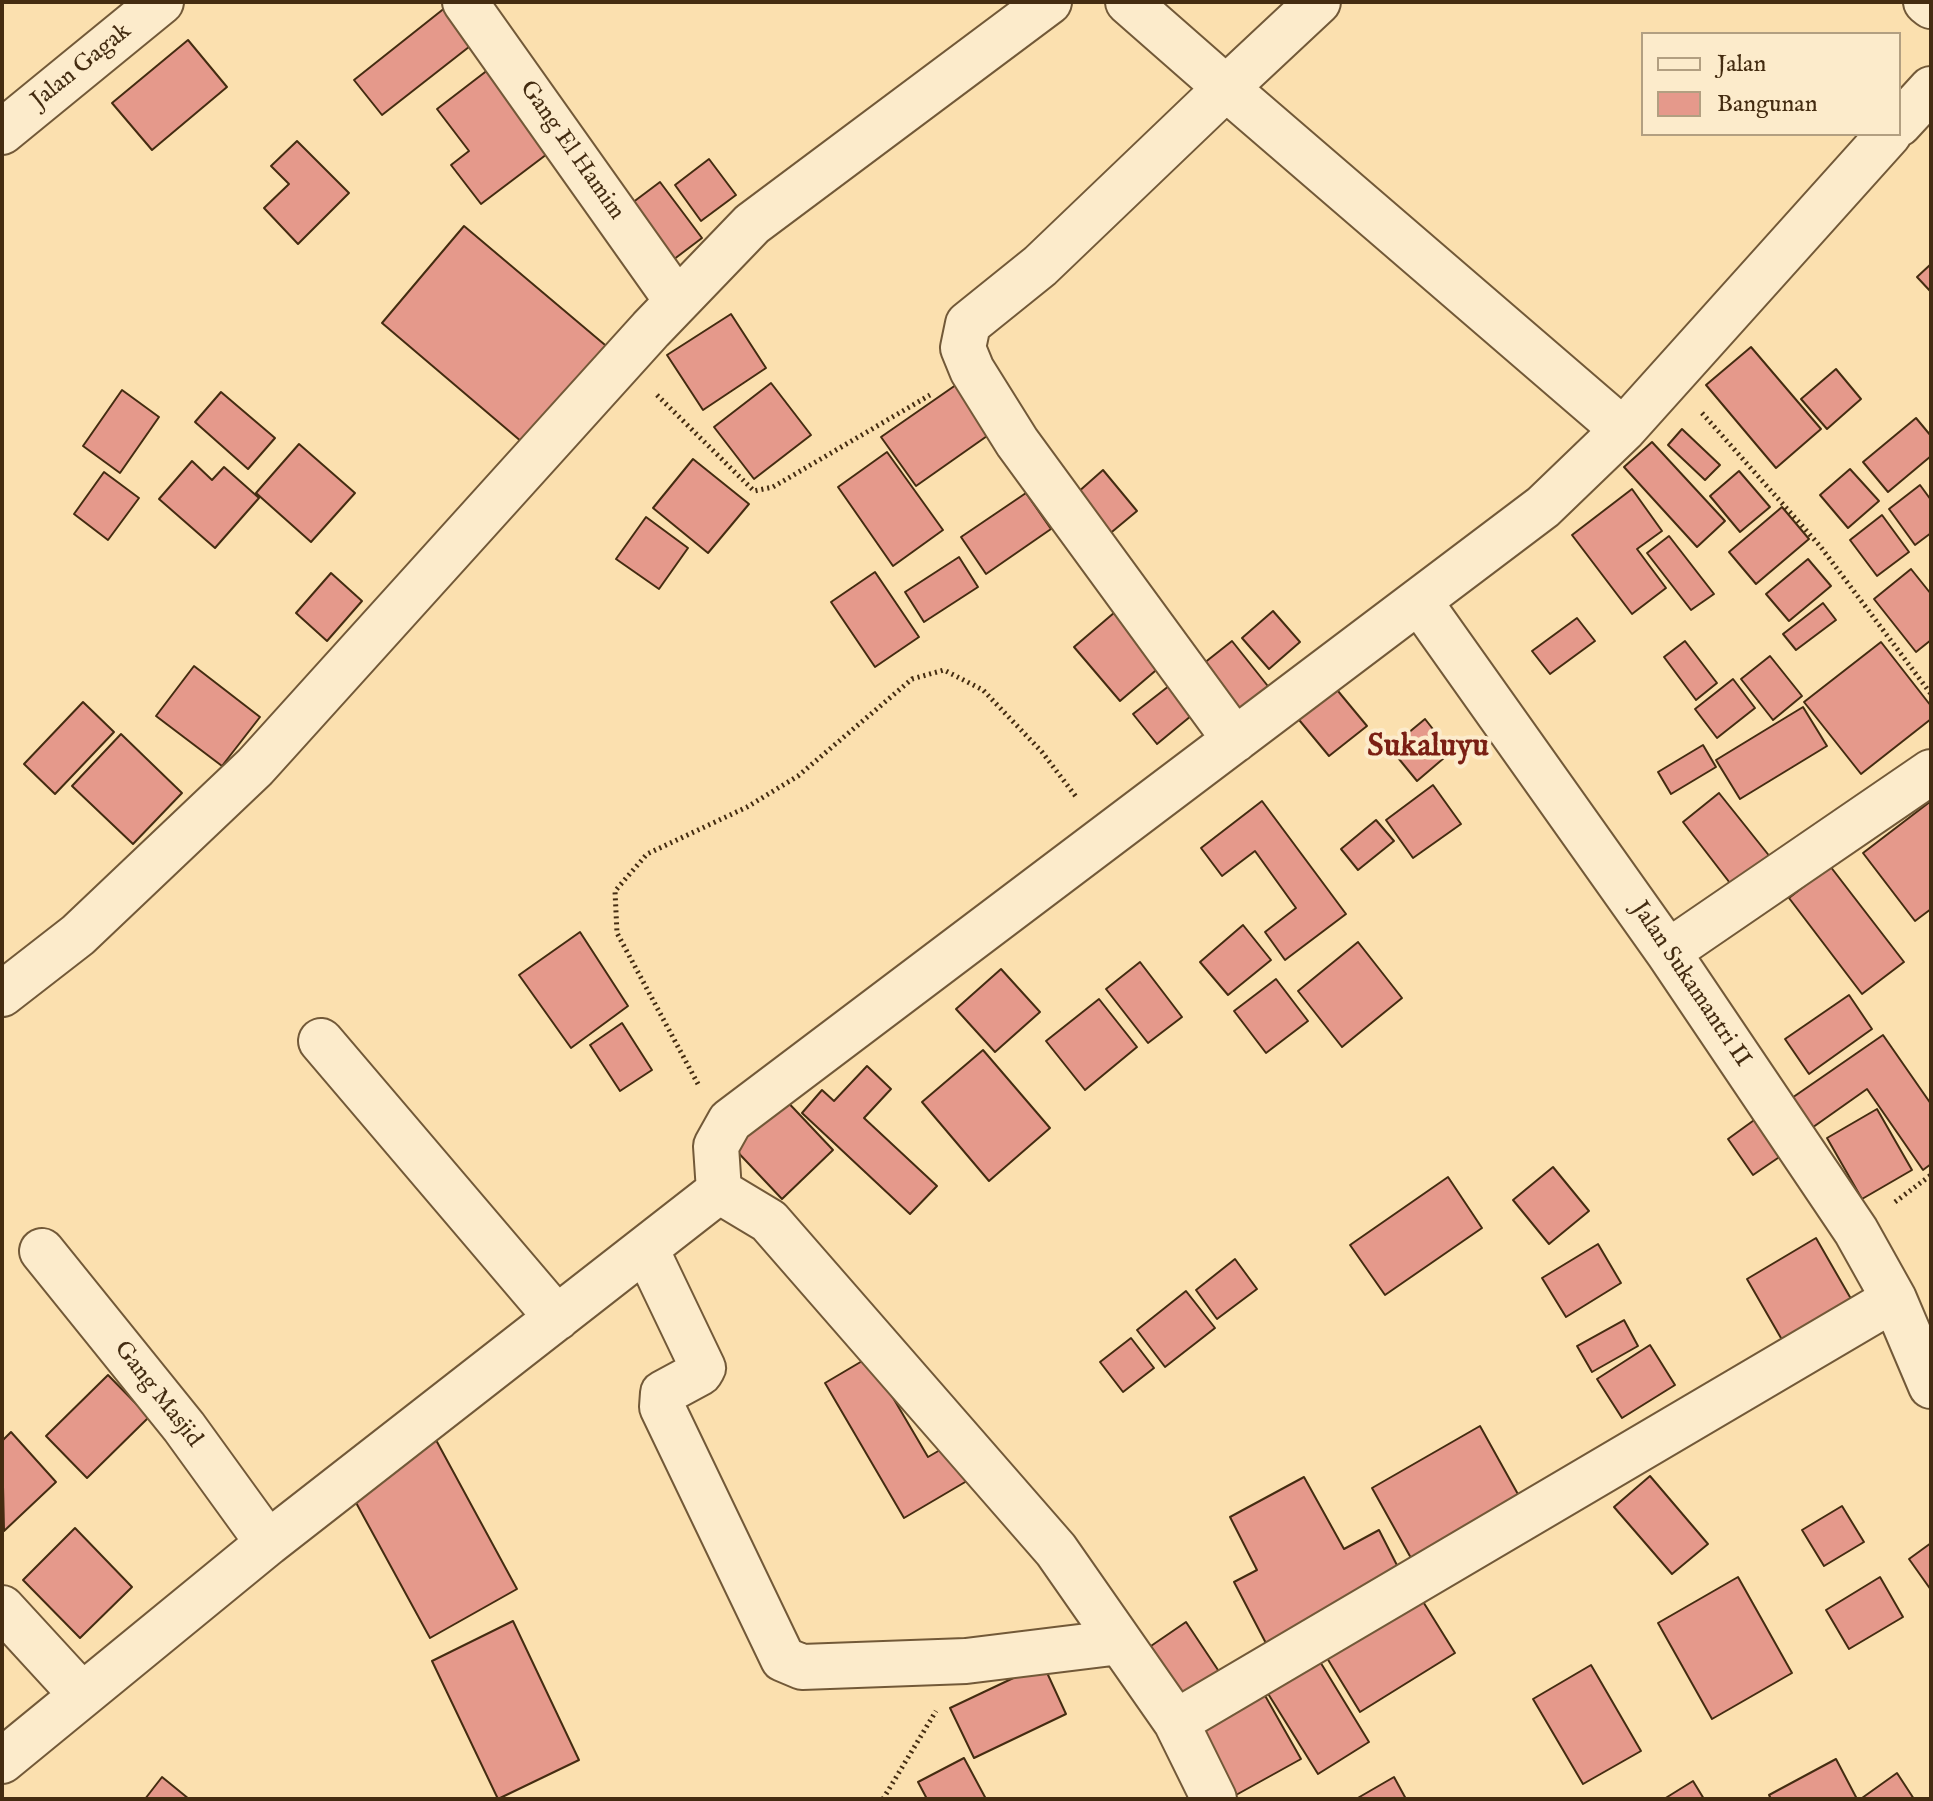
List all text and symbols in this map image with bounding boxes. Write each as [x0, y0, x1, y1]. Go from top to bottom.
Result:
street label: Jalan Gagak [26, 18, 138, 116]
legend [1641, 32, 1901, 136]
text: Jalan [1717, 49, 1766, 80]
street label: Gang El Hamim [512, 76, 630, 226]
text: Bangunan [1717, 89, 1817, 120]
district label: Sukaluyu [1367, 729, 1489, 767]
street label: Jalan Sukamantri II [1624, 897, 1756, 1073]
street label: Gang Masjid [107, 1336, 207, 1454]

